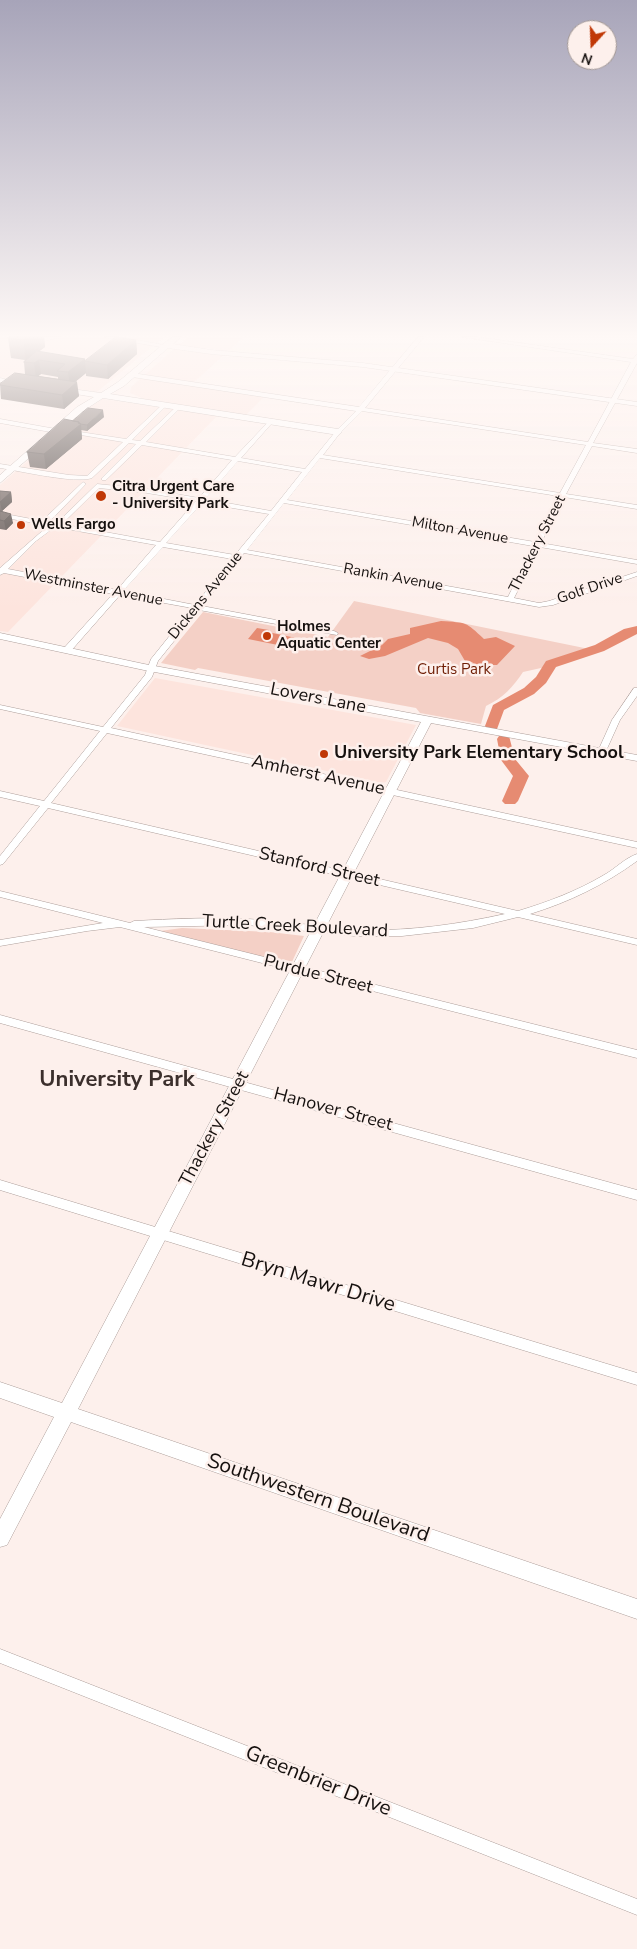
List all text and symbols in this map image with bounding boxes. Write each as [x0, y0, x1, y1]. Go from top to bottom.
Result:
north arrow [567, 20, 617, 70]
text: N [579, 48, 595, 69]
place label: Citra Urgent Care - University Park [112, 478, 234, 513]
marker: Citra Urgent Care - University Park [94, 489, 108, 503]
street label: Thackery Street [506, 493, 570, 595]
street label: Milton Avenue [410, 514, 510, 548]
place label: Wells Fargo [31, 516, 116, 534]
marker: Wells Fargo [15, 519, 27, 531]
street label: Dickens Avenue [165, 549, 247, 643]
street label: Rankin Avenue [342, 560, 444, 596]
street label: Westminster Avenue [22, 566, 164, 610]
street label: Golf Drive [555, 569, 625, 609]
place label: Holmes Aquatic Center [277, 618, 381, 653]
marker: Holmes Aquatic Center [261, 630, 273, 642]
park label: Curtis Park [417, 661, 491, 679]
street label: Lovers Lane [268, 679, 368, 719]
place label: University Park Elementary School [334, 743, 624, 765]
marker: University Park Elementary School [318, 748, 330, 760]
street label: Amherst Avenue [250, 751, 386, 801]
street label: Stanford Street [256, 844, 382, 892]
street label: Turtle Creek Boulevard [202, 911, 388, 943]
street label: Purdue Street [261, 951, 375, 999]
district label: University Park [39, 1068, 195, 1094]
street label: Thackery Street [176, 1068, 254, 1190]
street label: Hanover Street [271, 1084, 395, 1136]
street label: Bryn Mawr Drive [238, 1248, 398, 1318]
street label: Southwestern Boulevard [203, 1449, 433, 1549]
street label: Greenbrier Drive [241, 1741, 395, 1823]

